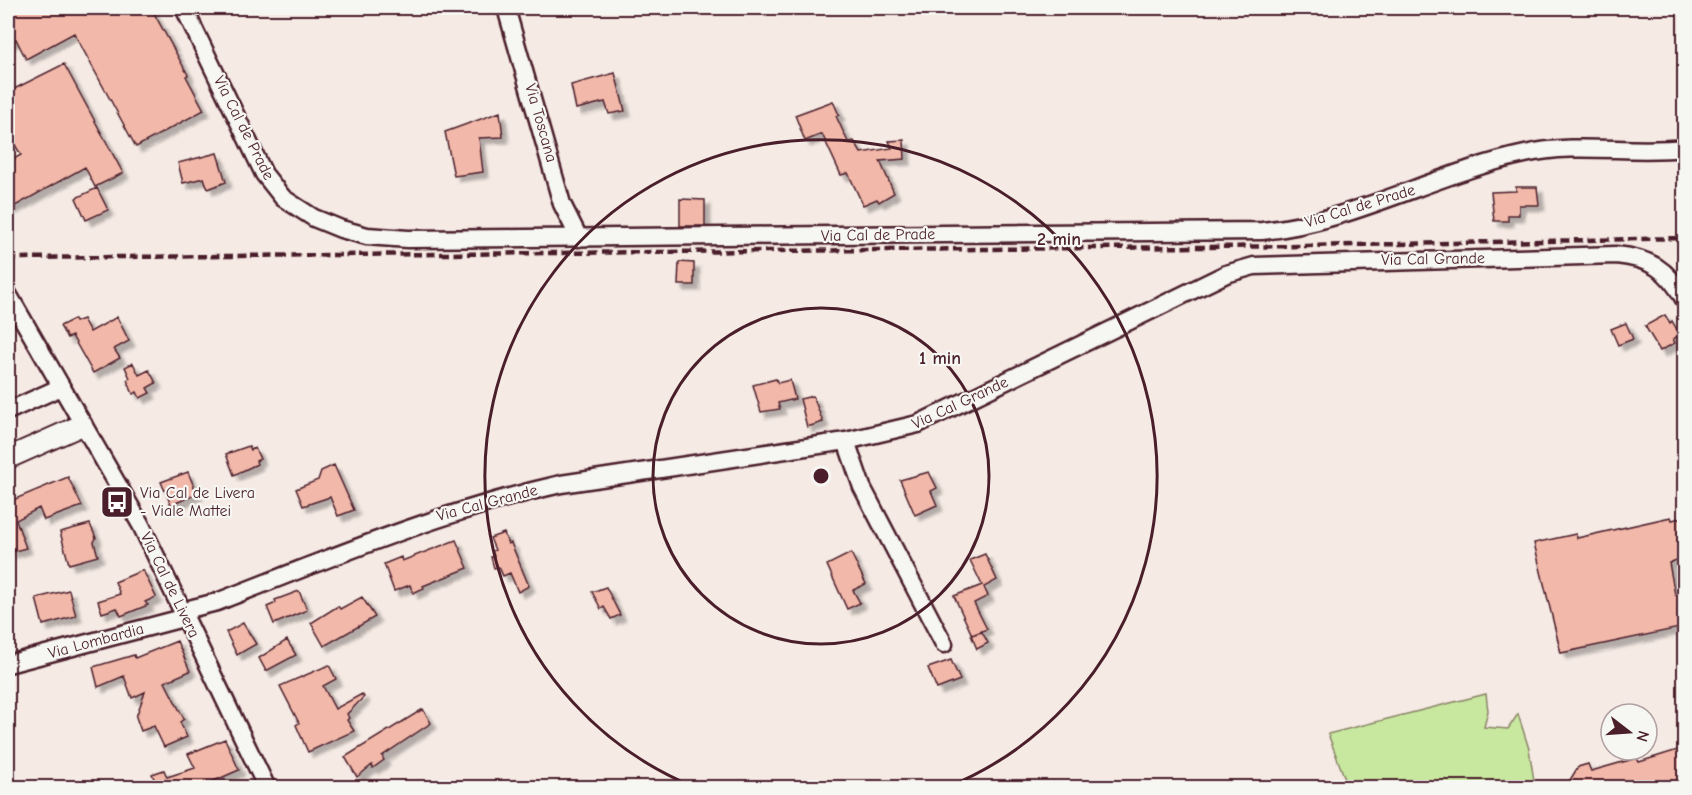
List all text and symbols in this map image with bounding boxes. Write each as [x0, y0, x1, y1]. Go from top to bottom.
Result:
street label: Via Cal de Prade [210, 73, 278, 183]
street label: Via Toscana [521, 82, 561, 164]
street label: Via Cal de Prade [1303, 181, 1417, 231]
street label: Via Cal de Prade [821, 225, 935, 245]
text: 2 min [1037, 229, 1081, 250]
street label: Via Cal Grande [1381, 249, 1485, 269]
text: 1 min [919, 348, 961, 369]
street label: Via Cal Grande [909, 373, 1011, 433]
centre of rings [811, 466, 831, 486]
street label: Via Cal Grande [435, 481, 539, 525]
bus stop icon: Via Cal de Livera - Viale Mattei [99, 484, 135, 520]
place label: Via Cal de Livera - Viale Mattei [140, 484, 255, 520]
street label: Via Cal de Livera [137, 529, 203, 641]
street label: Via Lombardia [46, 620, 146, 662]
north arrow [1599, 702, 1659, 762]
text: N [1632, 728, 1653, 744]

